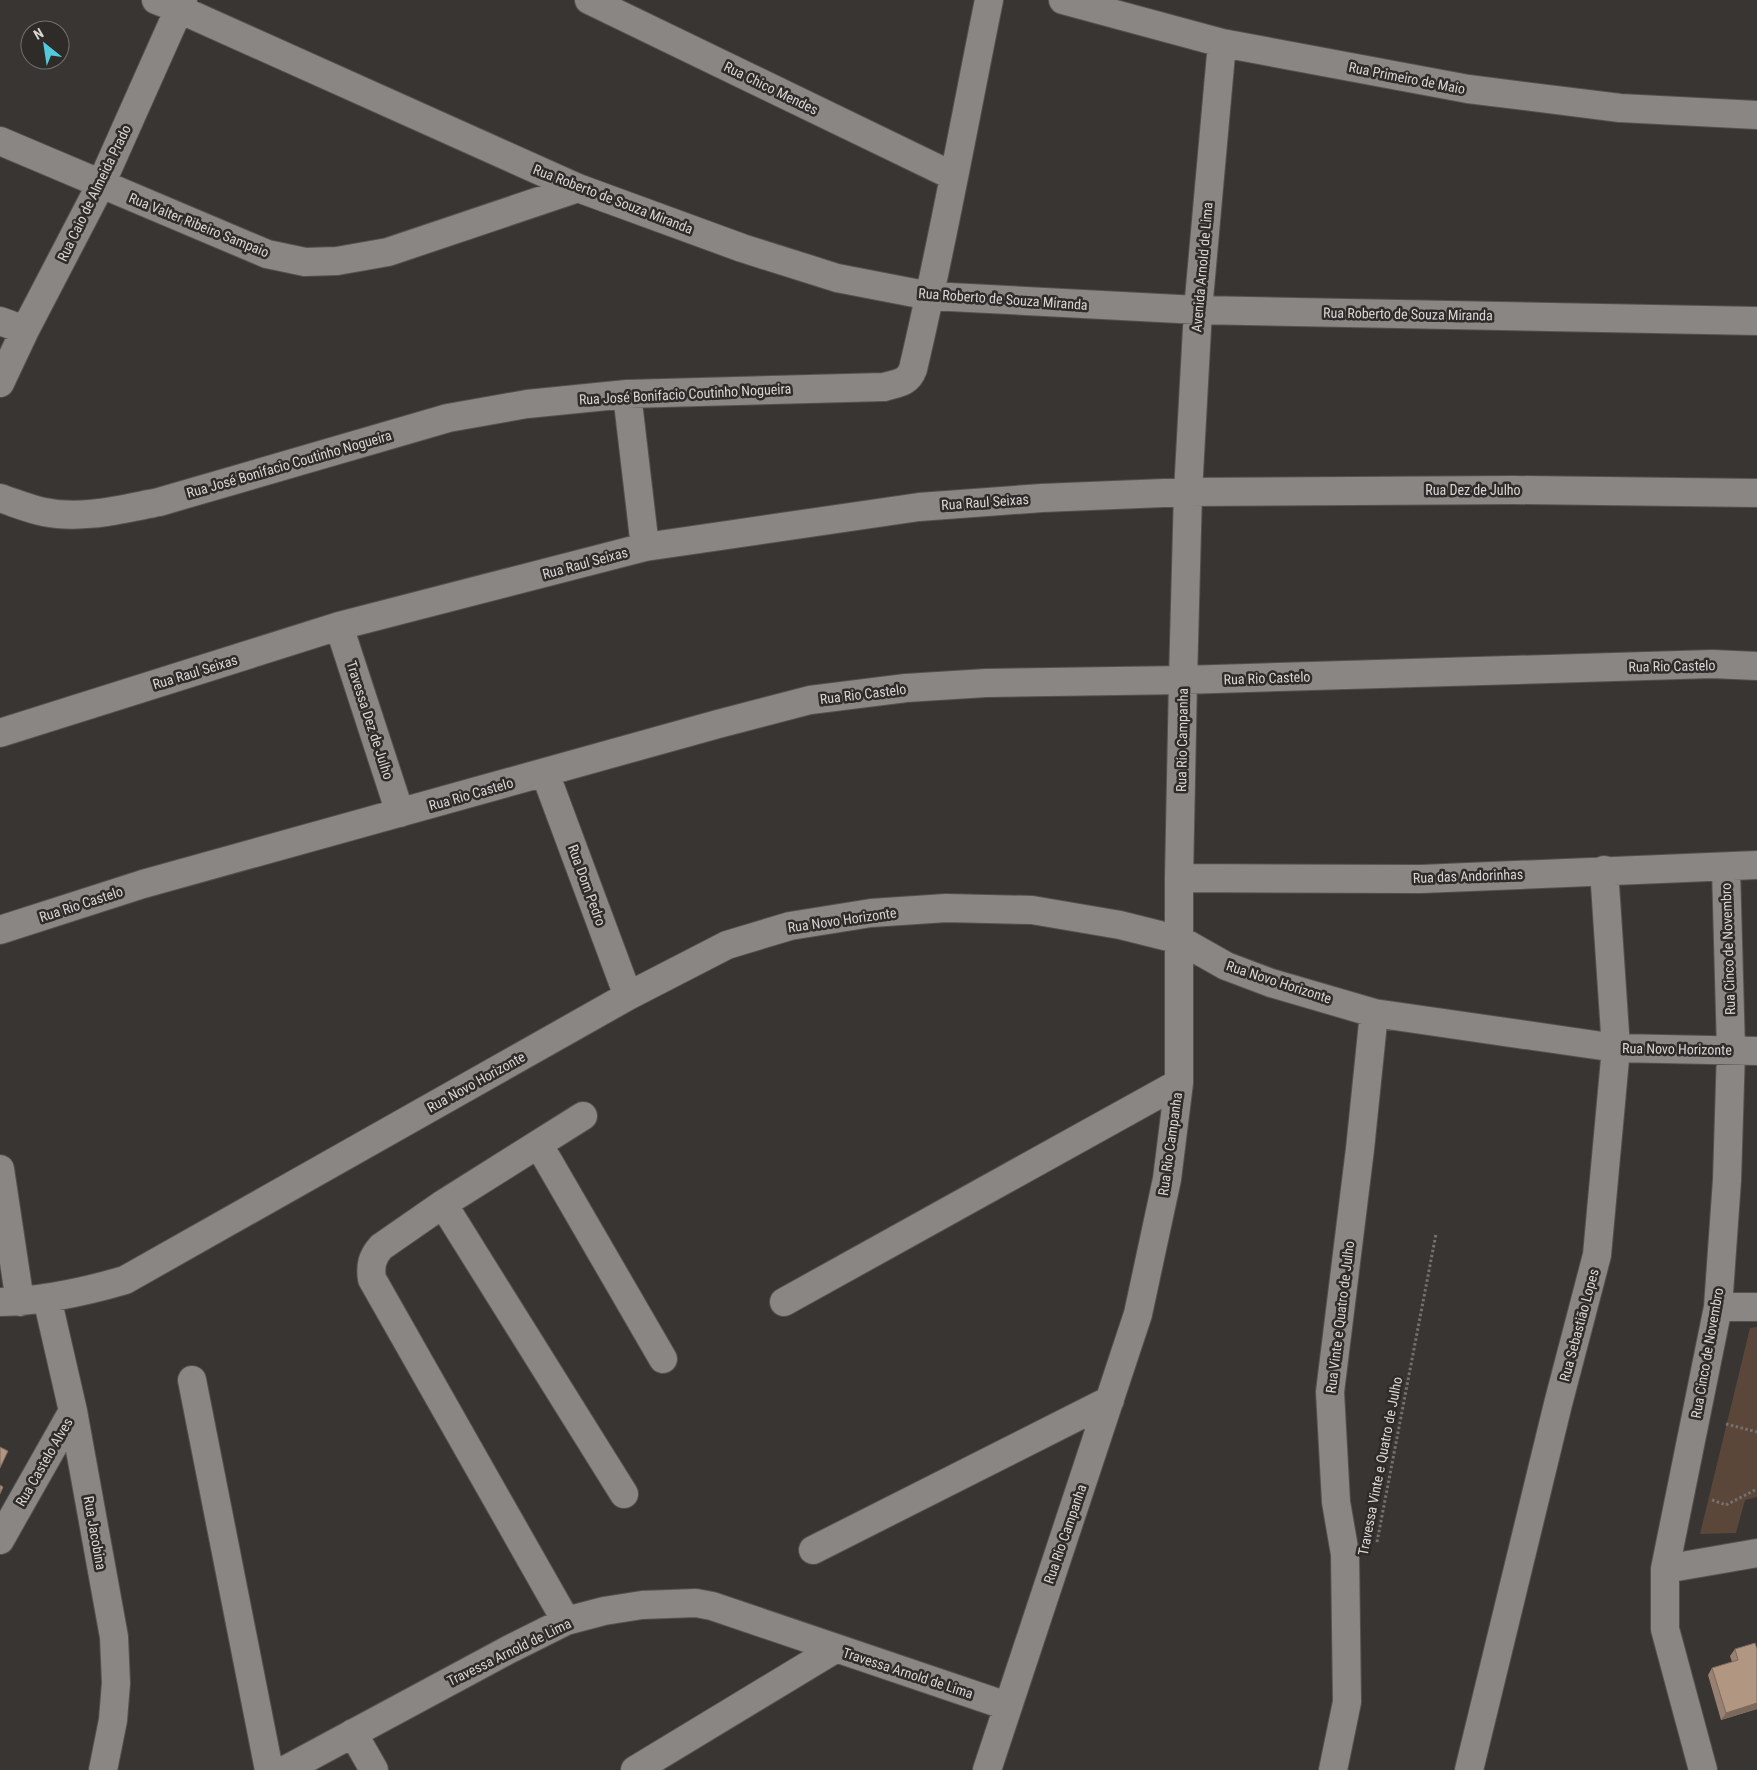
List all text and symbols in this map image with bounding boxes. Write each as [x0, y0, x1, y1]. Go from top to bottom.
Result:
north arrow [20, 20, 70, 70]
text: N [31, 25, 46, 43]
street label: Rua Chico Mendes [721, 58, 821, 118]
street label: Rua Primeiro de Maio [1347, 59, 1467, 97]
street label: Rua Caio de Almeida Prado [54, 122, 134, 264]
street label: Rua Roberto de Souza Miranda [531, 161, 695, 237]
street label: Rua Valter Ribeiro Sampaio [127, 190, 271, 260]
street label: Avenida Arnold de Lima [1188, 201, 1216, 333]
street label: Rua Roberto de Souza Miranda [918, 285, 1088, 313]
street label: Rua Roberto de Souza Miranda [1323, 305, 1493, 323]
street label: Rua José Bonifacio Coutinho Nogueira [578, 380, 792, 408]
street label: Rua José Bonifacio Coutinho Nogueira [185, 427, 393, 501]
street label: Rua Dez de Julho [1425, 482, 1521, 498]
street label: Rua Raul Seixas [941, 491, 1029, 513]
street label: Rua Raul Seixas [541, 544, 629, 582]
street label: Rua Raul Seixas [151, 652, 239, 692]
street label: Rua Rio Castelo [1628, 657, 1716, 675]
street label: Travessa Dez de Julho [343, 659, 397, 781]
street label: Rua Rio Castelo [1223, 668, 1311, 688]
street label: Rua Rio Castelo [819, 681, 907, 707]
street label: Rua Rio Campanha [1173, 688, 1191, 792]
street label: Rua Rio Castelo [427, 774, 515, 814]
street label: Rua Dom Pedro [565, 842, 609, 928]
street label: Rua das Andorinhas [1413, 866, 1523, 886]
street label: Rua Rio Castelo [37, 883, 125, 925]
street label: Rua Cinco de Novembro [1718, 883, 1738, 1015]
street label: Rua Novo Horizonte [787, 904, 898, 936]
street label: Rua Novo Horizonte [1224, 957, 1334, 1007]
street label: Rua Novo Horizonte [1622, 1040, 1732, 1058]
street label: Rua Novo Horizonte [424, 1048, 528, 1116]
street label: Rua Rio Campanha [1155, 1091, 1185, 1197]
street label: Rua Vinte e Quatro de Julho [1323, 1240, 1357, 1394]
street label: Rua Sebastião Lopes [1556, 1267, 1602, 1383]
street label: Rua Cinco de Novembro [1688, 1287, 1726, 1419]
street label: Travessa Vinte e Quatro de Julho [1355, 1375, 1405, 1557]
street label: Rua Castelo Alves [12, 1415, 76, 1509]
street label: Rua Rio Campanha [1040, 1482, 1090, 1586]
street label: Rua Jacobina [81, 1495, 109, 1571]
street label: Travessa Arnold de Lima [444, 1615, 574, 1689]
street label: Travessa Arnold de Lima [841, 1644, 975, 1702]

